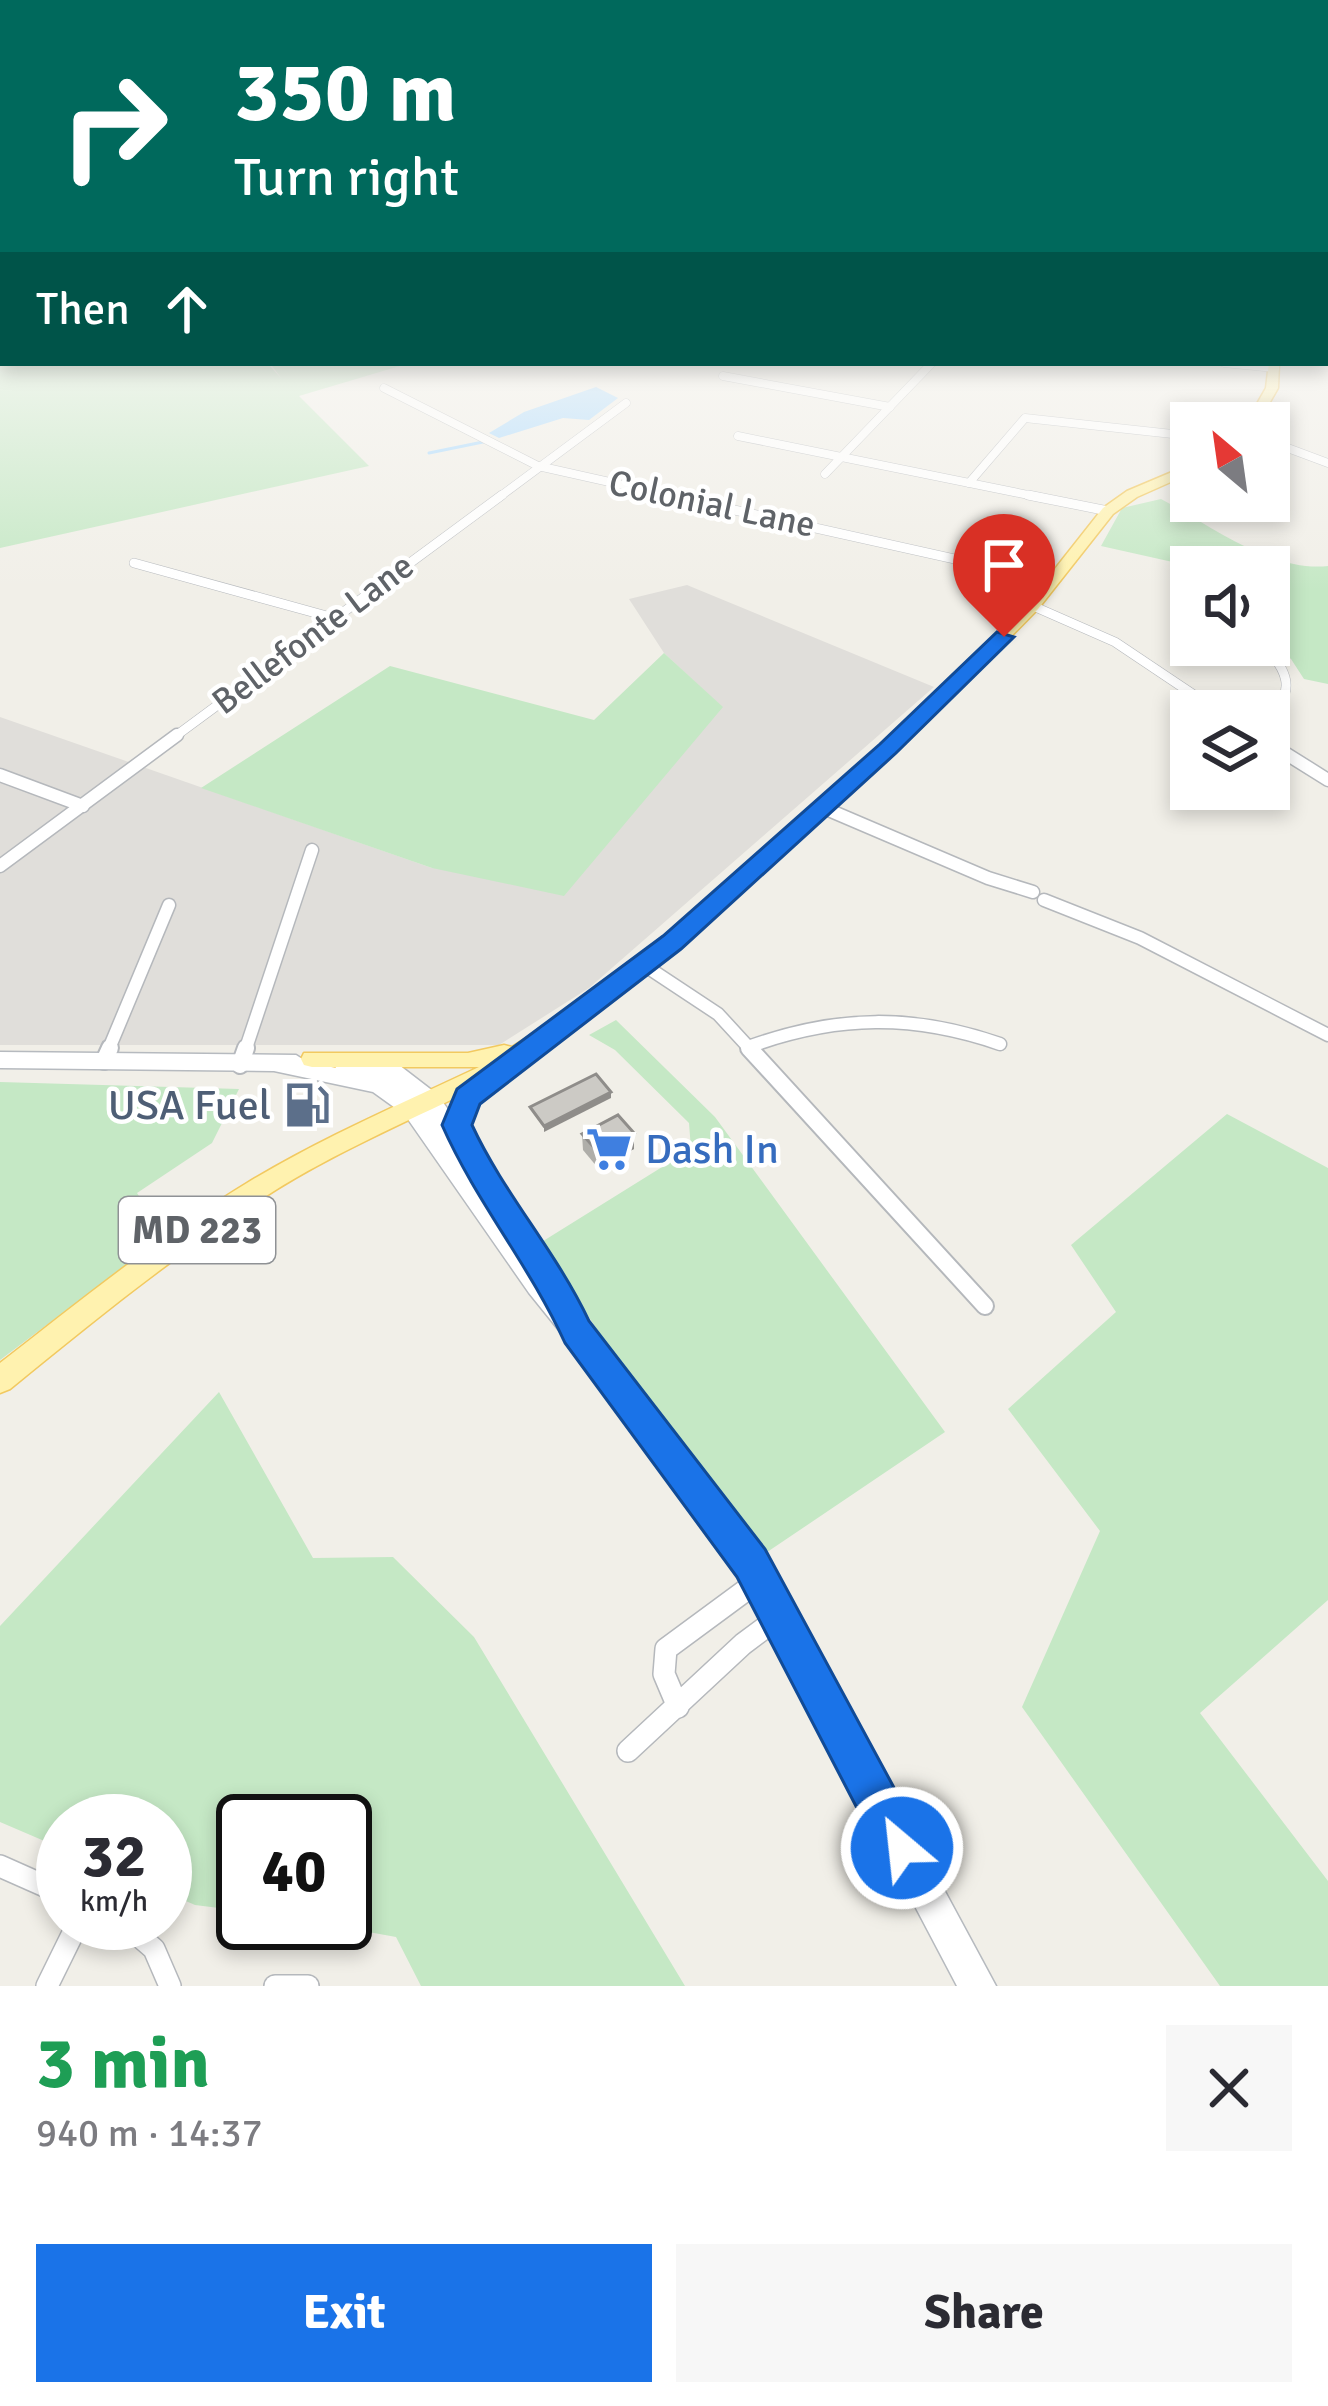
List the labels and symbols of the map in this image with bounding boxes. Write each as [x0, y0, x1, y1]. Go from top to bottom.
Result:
north arrow [1170, 402, 1290, 522]
street label: Colonial Lane [605, 460, 819, 548]
pin [953, 514, 1055, 637]
street label: Bellefonte Lane [203, 544, 423, 724]
place label: USA Fuel [108, 1080, 271, 1131]
fuel station icon: USA Fuel [282, 1080, 332, 1130]
supermarket icon: Dash In [584, 1124, 634, 1174]
place label: Dash In [645, 1124, 779, 1175]
road number: MD 223 [119, 1197, 275, 1263]
position arrow [839, 1785, 965, 1911]
speed limit sign: 40 [216, 1794, 372, 1950]

